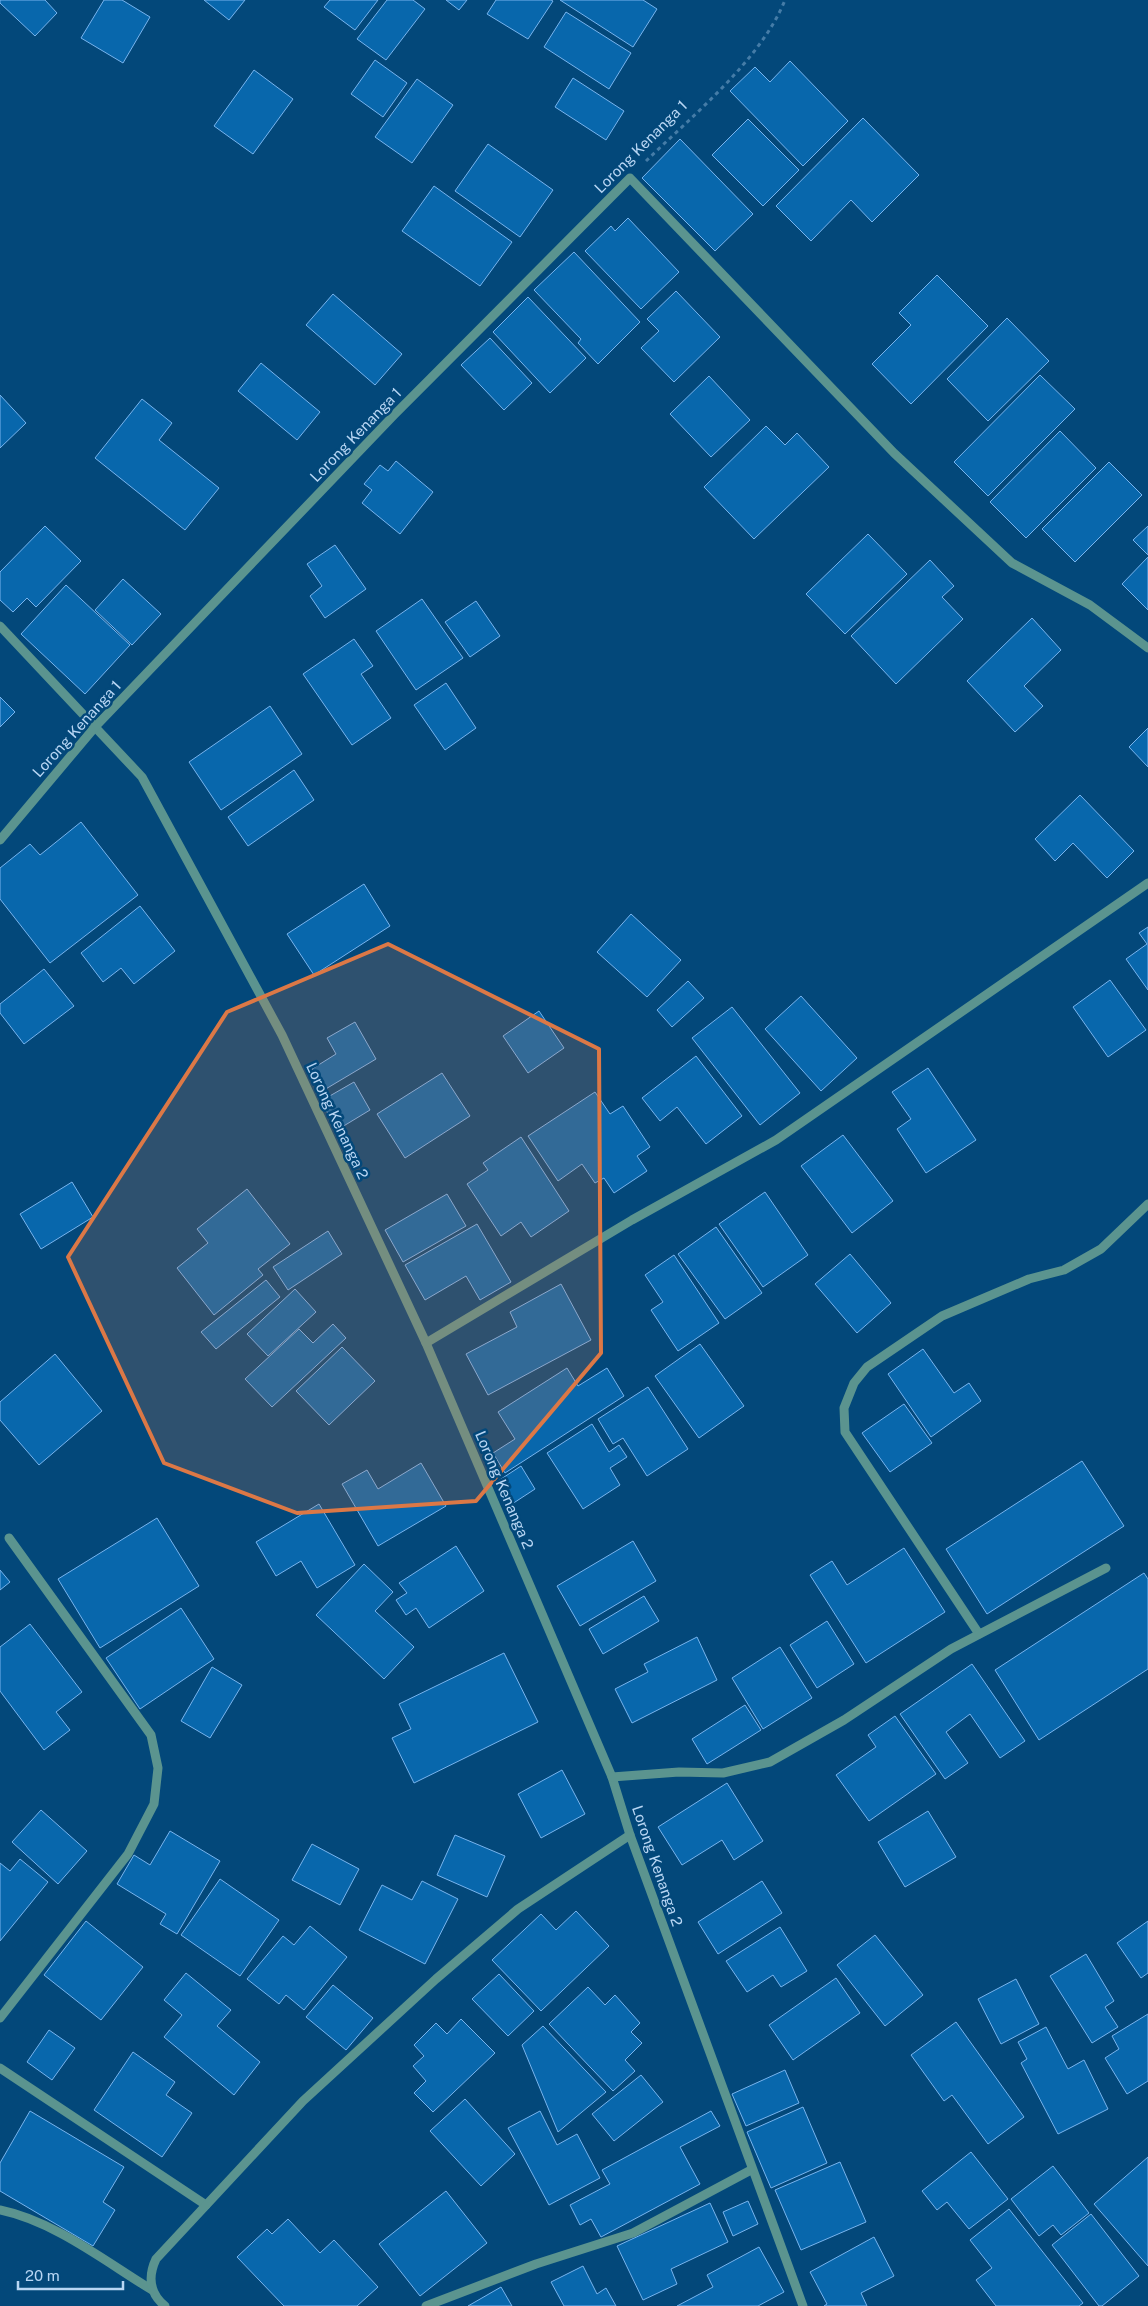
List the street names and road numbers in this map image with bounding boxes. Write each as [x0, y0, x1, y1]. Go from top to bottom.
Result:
street label: Lorong Kenanga 1 [591, 97, 690, 196]
street label: Lorong Kenanga 1 [307, 384, 405, 485]
street label: Lorong Kenanga 1 [29, 677, 124, 780]
street label: Lorong Kenanga 2 [303, 1060, 372, 1182]
street label: Lorong Kenanga 2 [472, 1428, 537, 1551]
street label: Lorong Kenanga 2 [629, 1803, 686, 1929]

